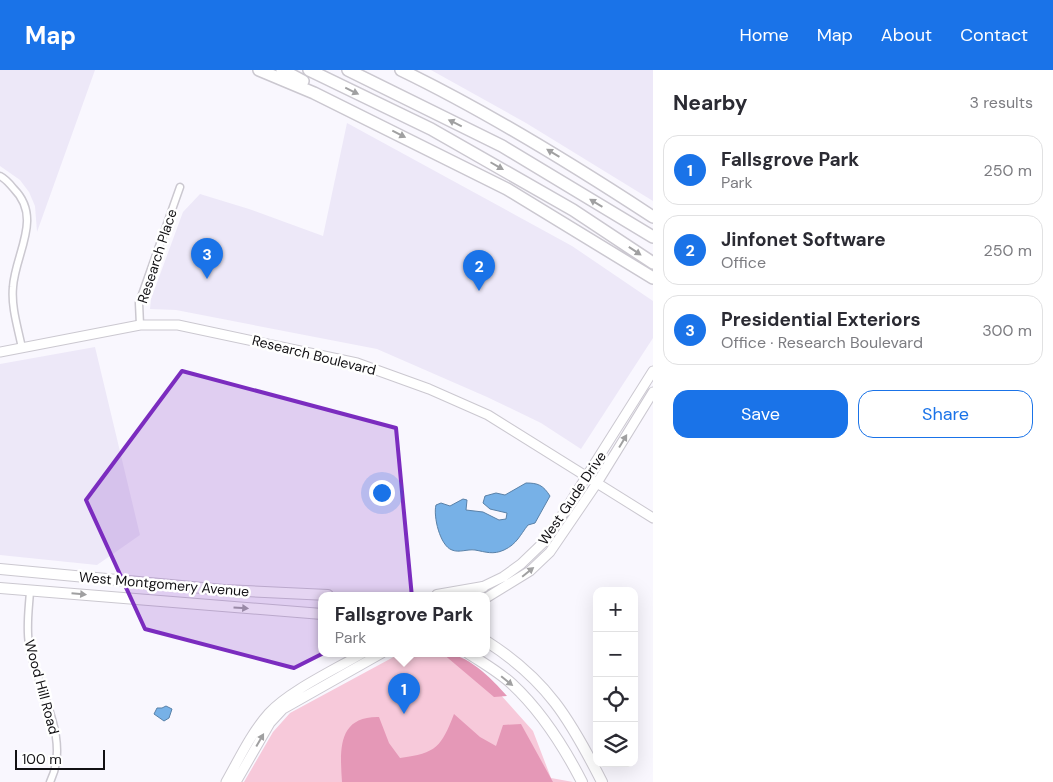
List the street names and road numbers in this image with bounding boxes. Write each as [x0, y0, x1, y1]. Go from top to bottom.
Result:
street label: Research Place [133, 207, 181, 305]
street label: Research Boulevard [250, 331, 378, 379]
street label: West Gude Drive [534, 448, 610, 548]
street label: West Montgomery Avenue [78, 568, 250, 600]
street label: Wood Hill Road [21, 638, 63, 736]

